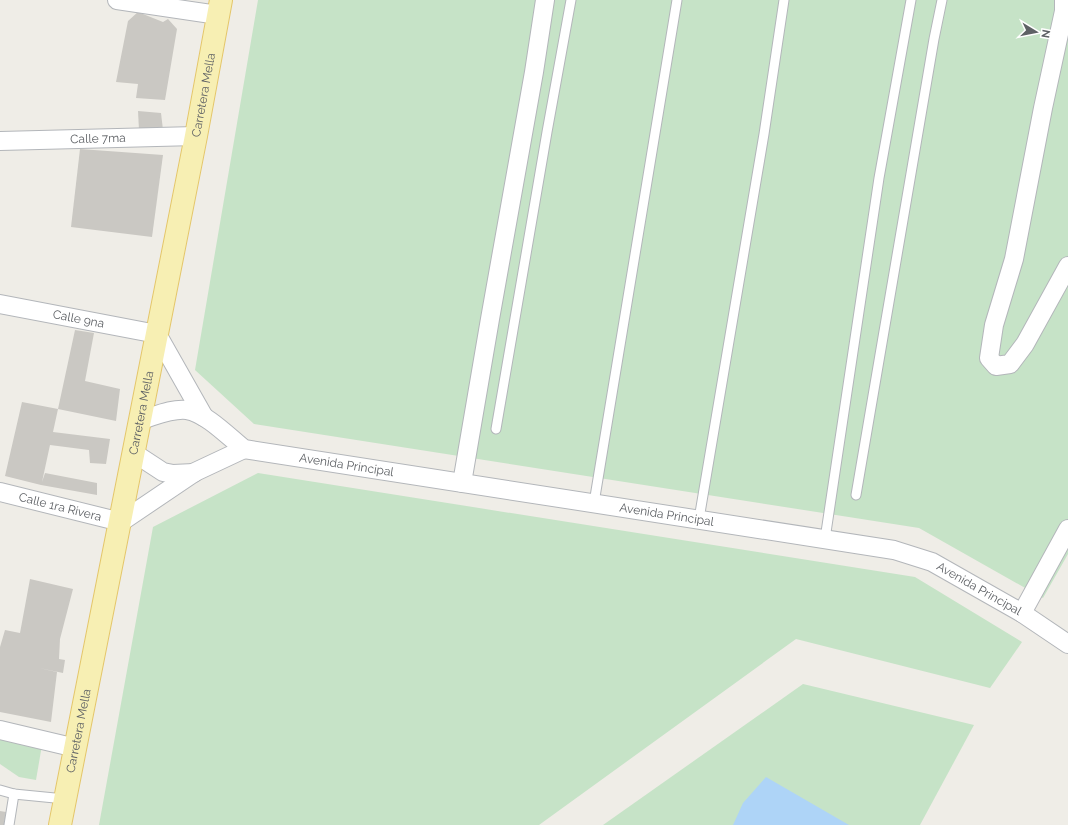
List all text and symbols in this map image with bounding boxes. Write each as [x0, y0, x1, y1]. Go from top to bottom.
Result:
north arrow [1016, 12, 1056, 52]
text: N [1038, 28, 1052, 39]
street label: Carretera Mella [189, 52, 218, 138]
street label: Calle 7ma [70, 131, 126, 146]
street label: Calle 9na [52, 307, 105, 331]
street label: Carretera Mella [126, 370, 156, 456]
street label: Avenida Principal [298, 451, 396, 479]
street label: Calle 1ra Rivera [17, 490, 103, 524]
street label: Avenida Principal [619, 500, 716, 529]
street label: Avenida Principal [934, 559, 1025, 619]
street label: Carretera Mella [63, 688, 94, 774]

